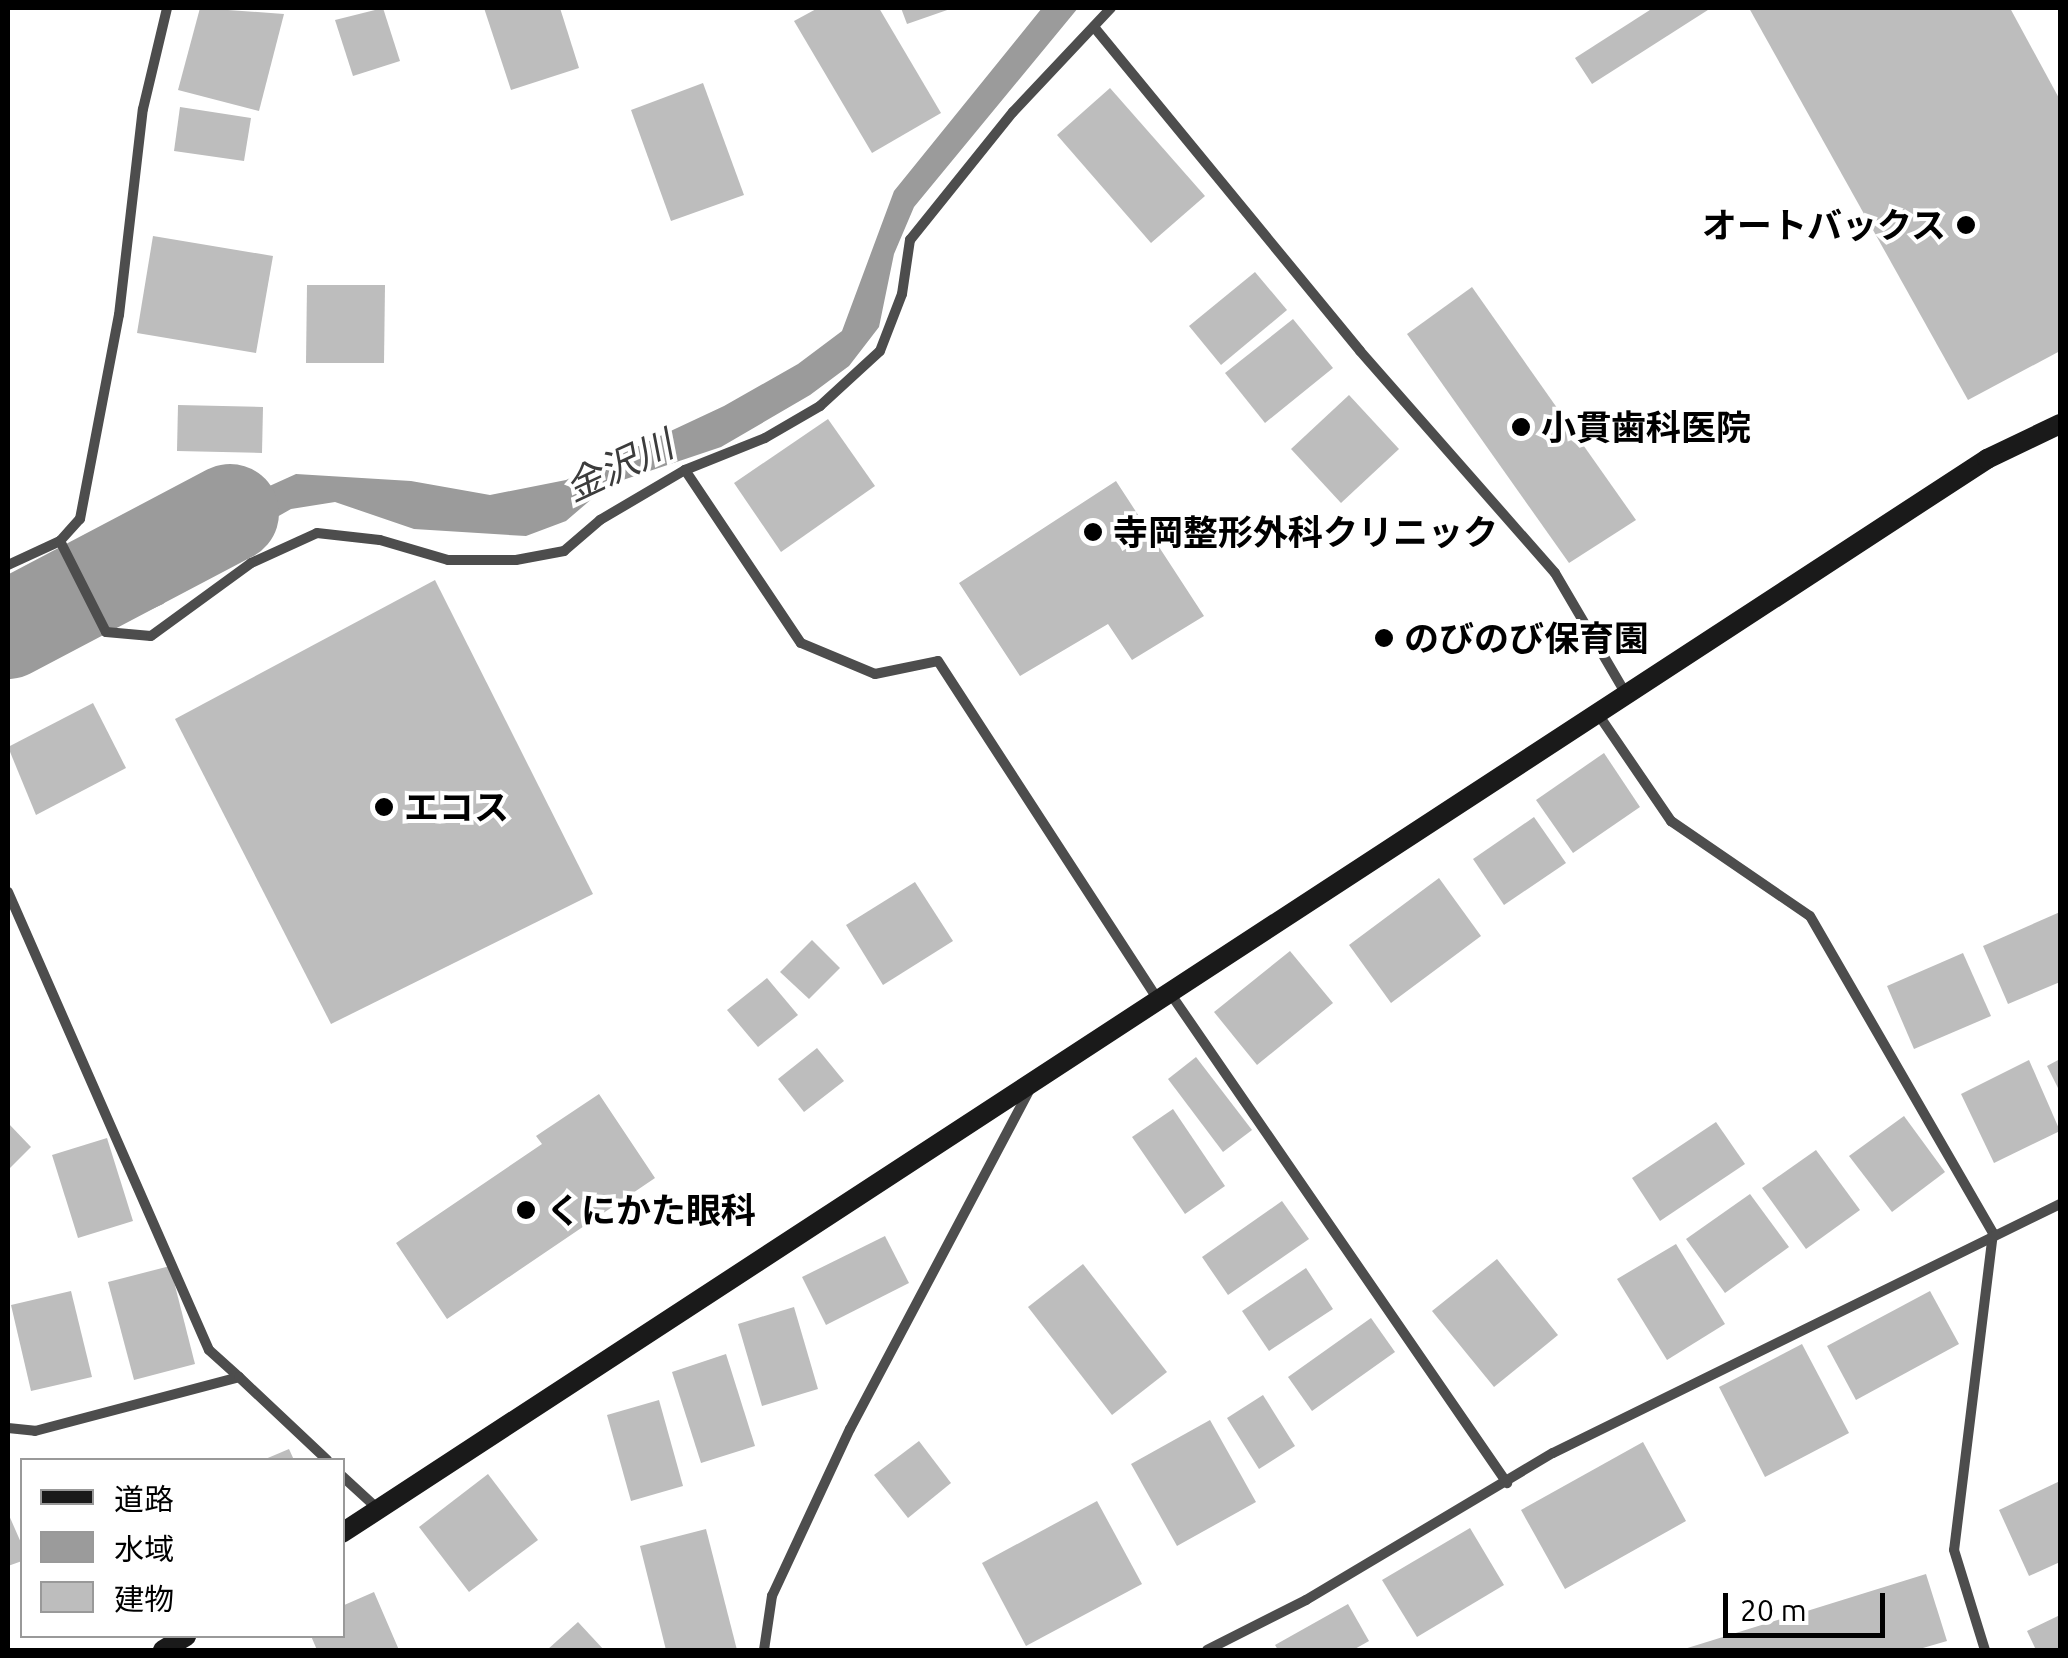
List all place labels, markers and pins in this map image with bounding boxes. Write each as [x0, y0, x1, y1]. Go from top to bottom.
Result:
place label: オートバックス [1701, 204, 1946, 246]
marker: オートバックス [1955, 214, 1977, 236]
place label: 小貫歯科医院 [1541, 406, 1751, 448]
marker: 小貫歯科医院 [1510, 416, 1532, 438]
place label: 寺岡整形外科クリニック [1113, 511, 1498, 553]
marker: 寺岡整形外科クリニック [1082, 521, 1104, 543]
place label: のびのび保育園 [1404, 617, 1649, 659]
marker: のびのび保育園 [1373, 627, 1395, 649]
place label: エコス [404, 786, 509, 828]
marker: エコス [373, 796, 395, 818]
place label: くにかた眼科 [546, 1189, 756, 1231]
marker: くにかた眼科 [515, 1199, 537, 1221]

